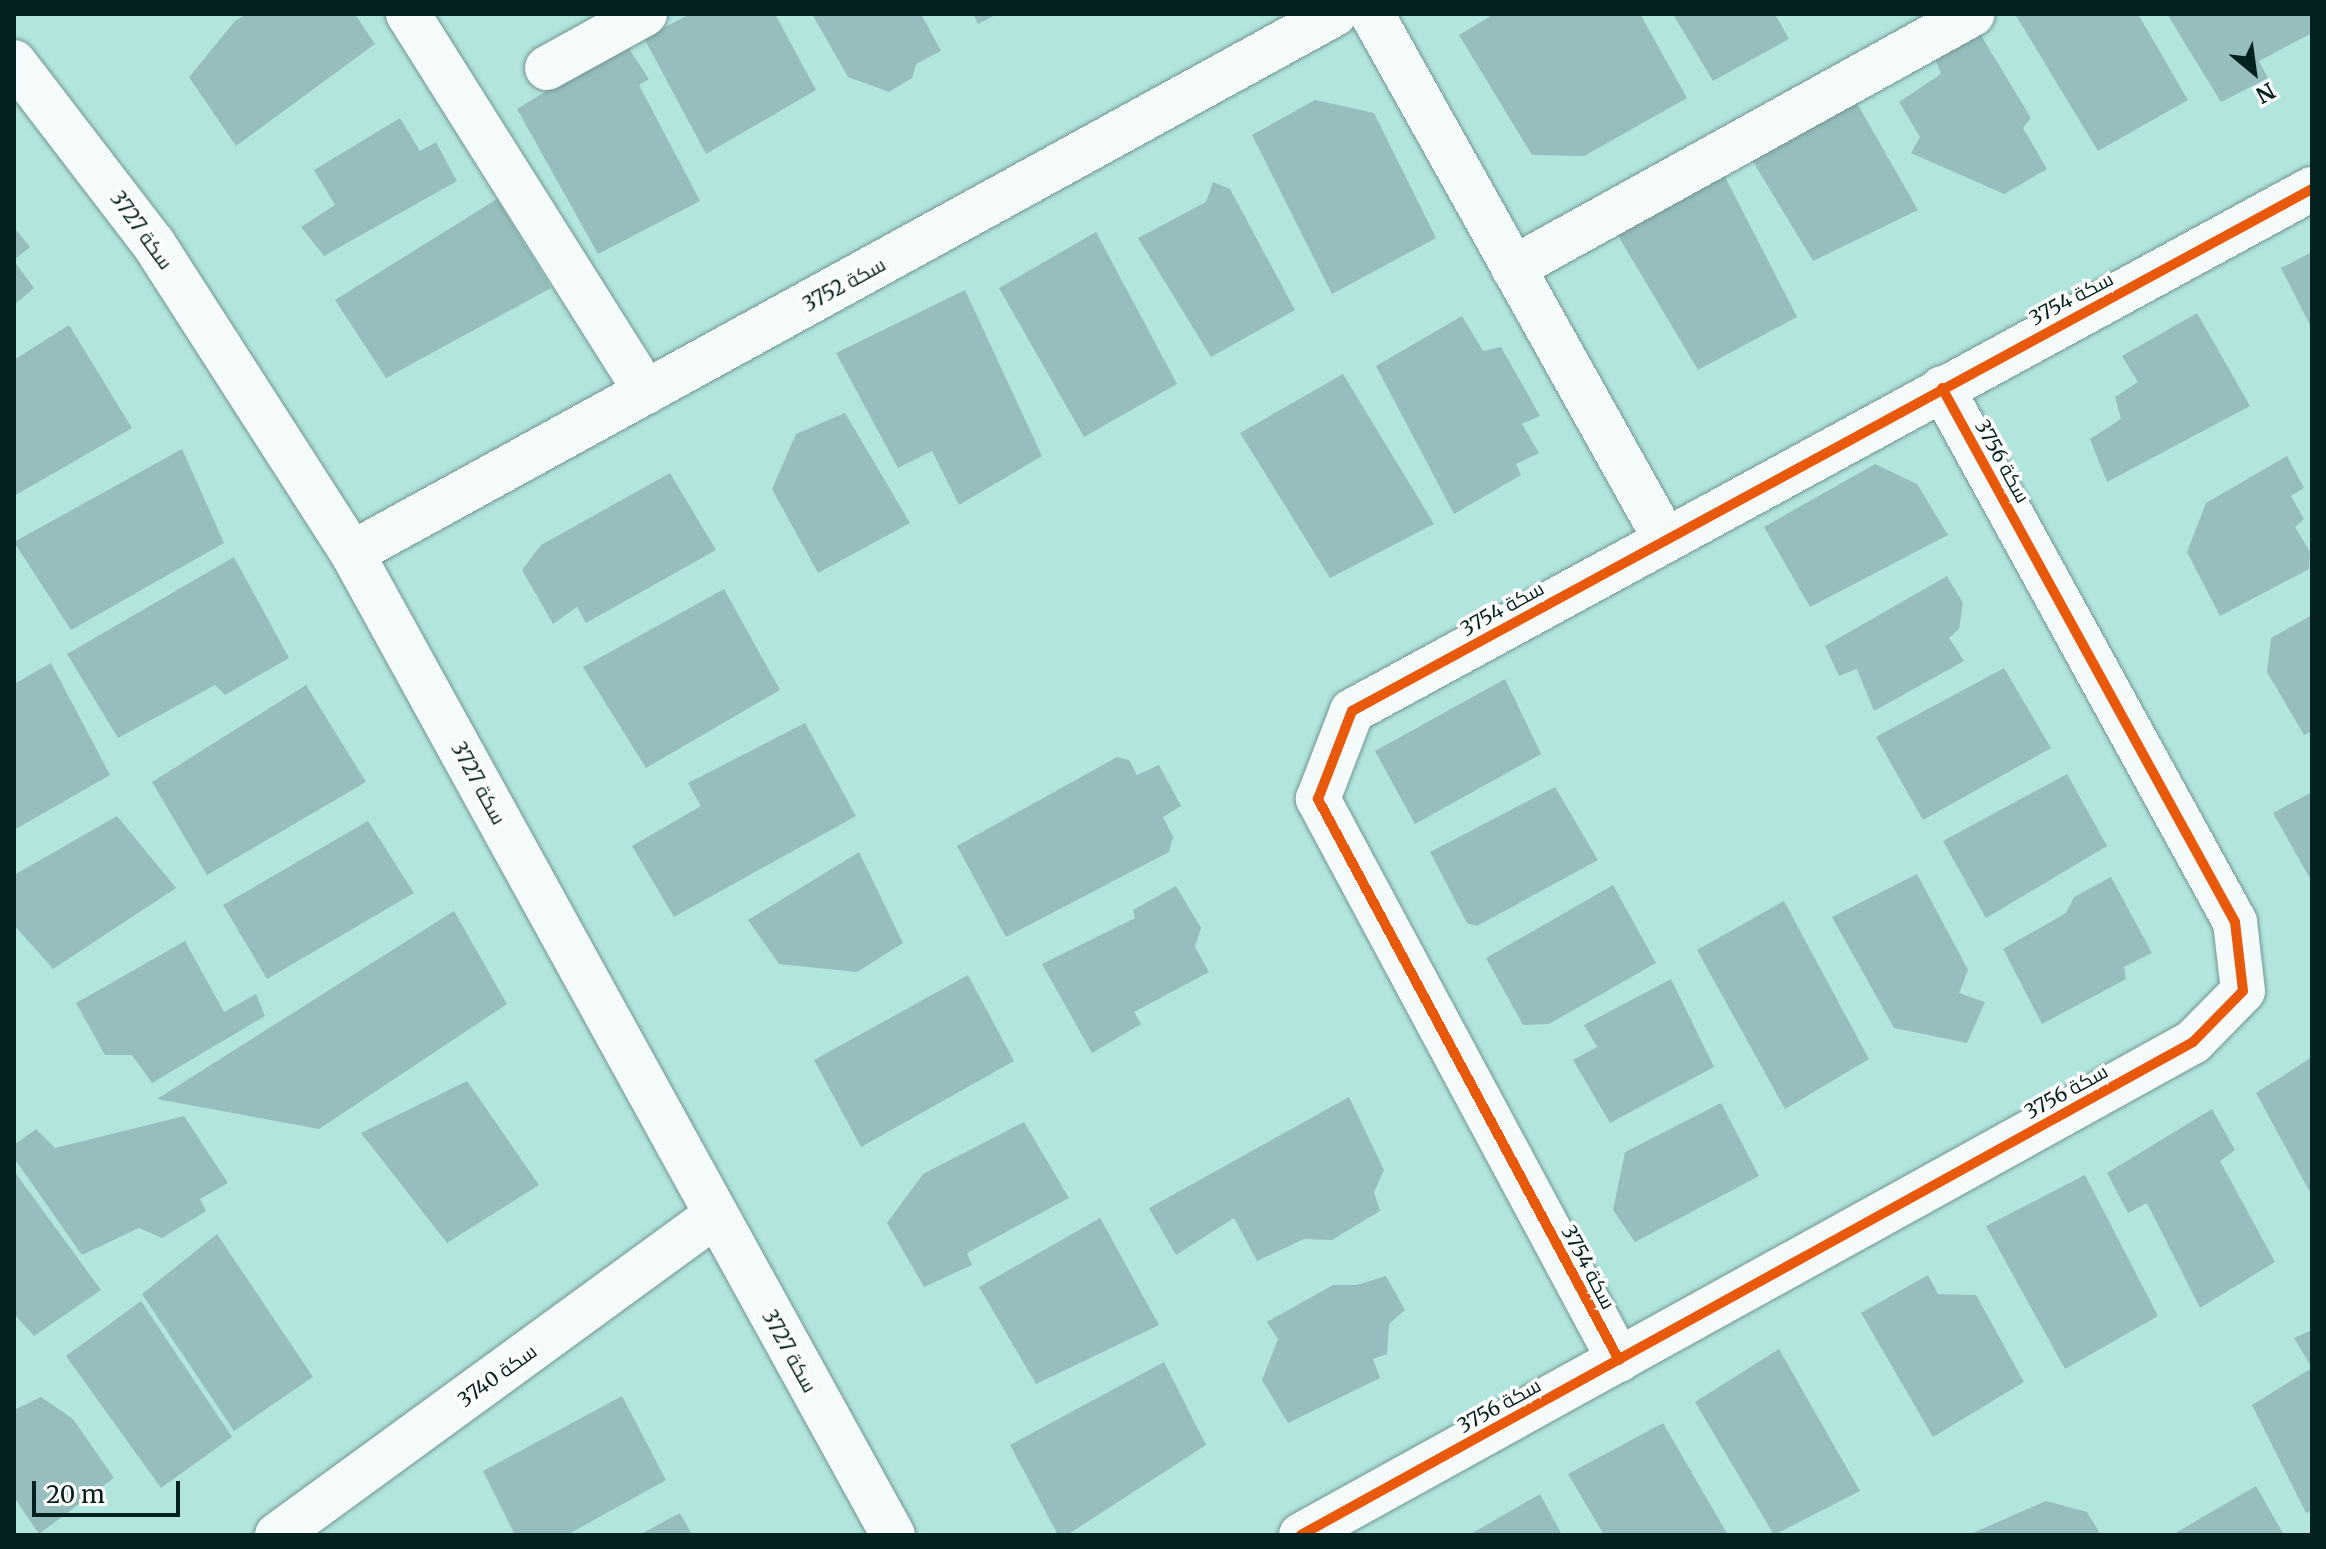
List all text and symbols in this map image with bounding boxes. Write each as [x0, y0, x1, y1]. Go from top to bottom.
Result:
north arrow [2214, 32, 2294, 112]
text: N [2251, 77, 2280, 109]
street label: سكة 3727 [106, 186, 178, 274]
street label: سكة 3752 [799, 252, 889, 316]
street label: سكة 3754 [2025, 266, 2117, 330]
street label: سكة 3756 [1970, 415, 2036, 507]
street label: سكة 3754 [1456, 575, 1548, 641]
street label: سكة 3727 [447, 738, 511, 828]
street label: سكة 3756 [2020, 1058, 2112, 1124]
street label: سكة 3754 [1557, 1221, 1621, 1313]
street label: سكة 3727 [758, 1306, 822, 1396]
street label: سكة 3740 [453, 1338, 541, 1412]
street label: سكة 3756 [1453, 1372, 1545, 1438]
scale bar [36, 1465, 184, 1515]
text: 20 m [46, 1479, 105, 1510]

